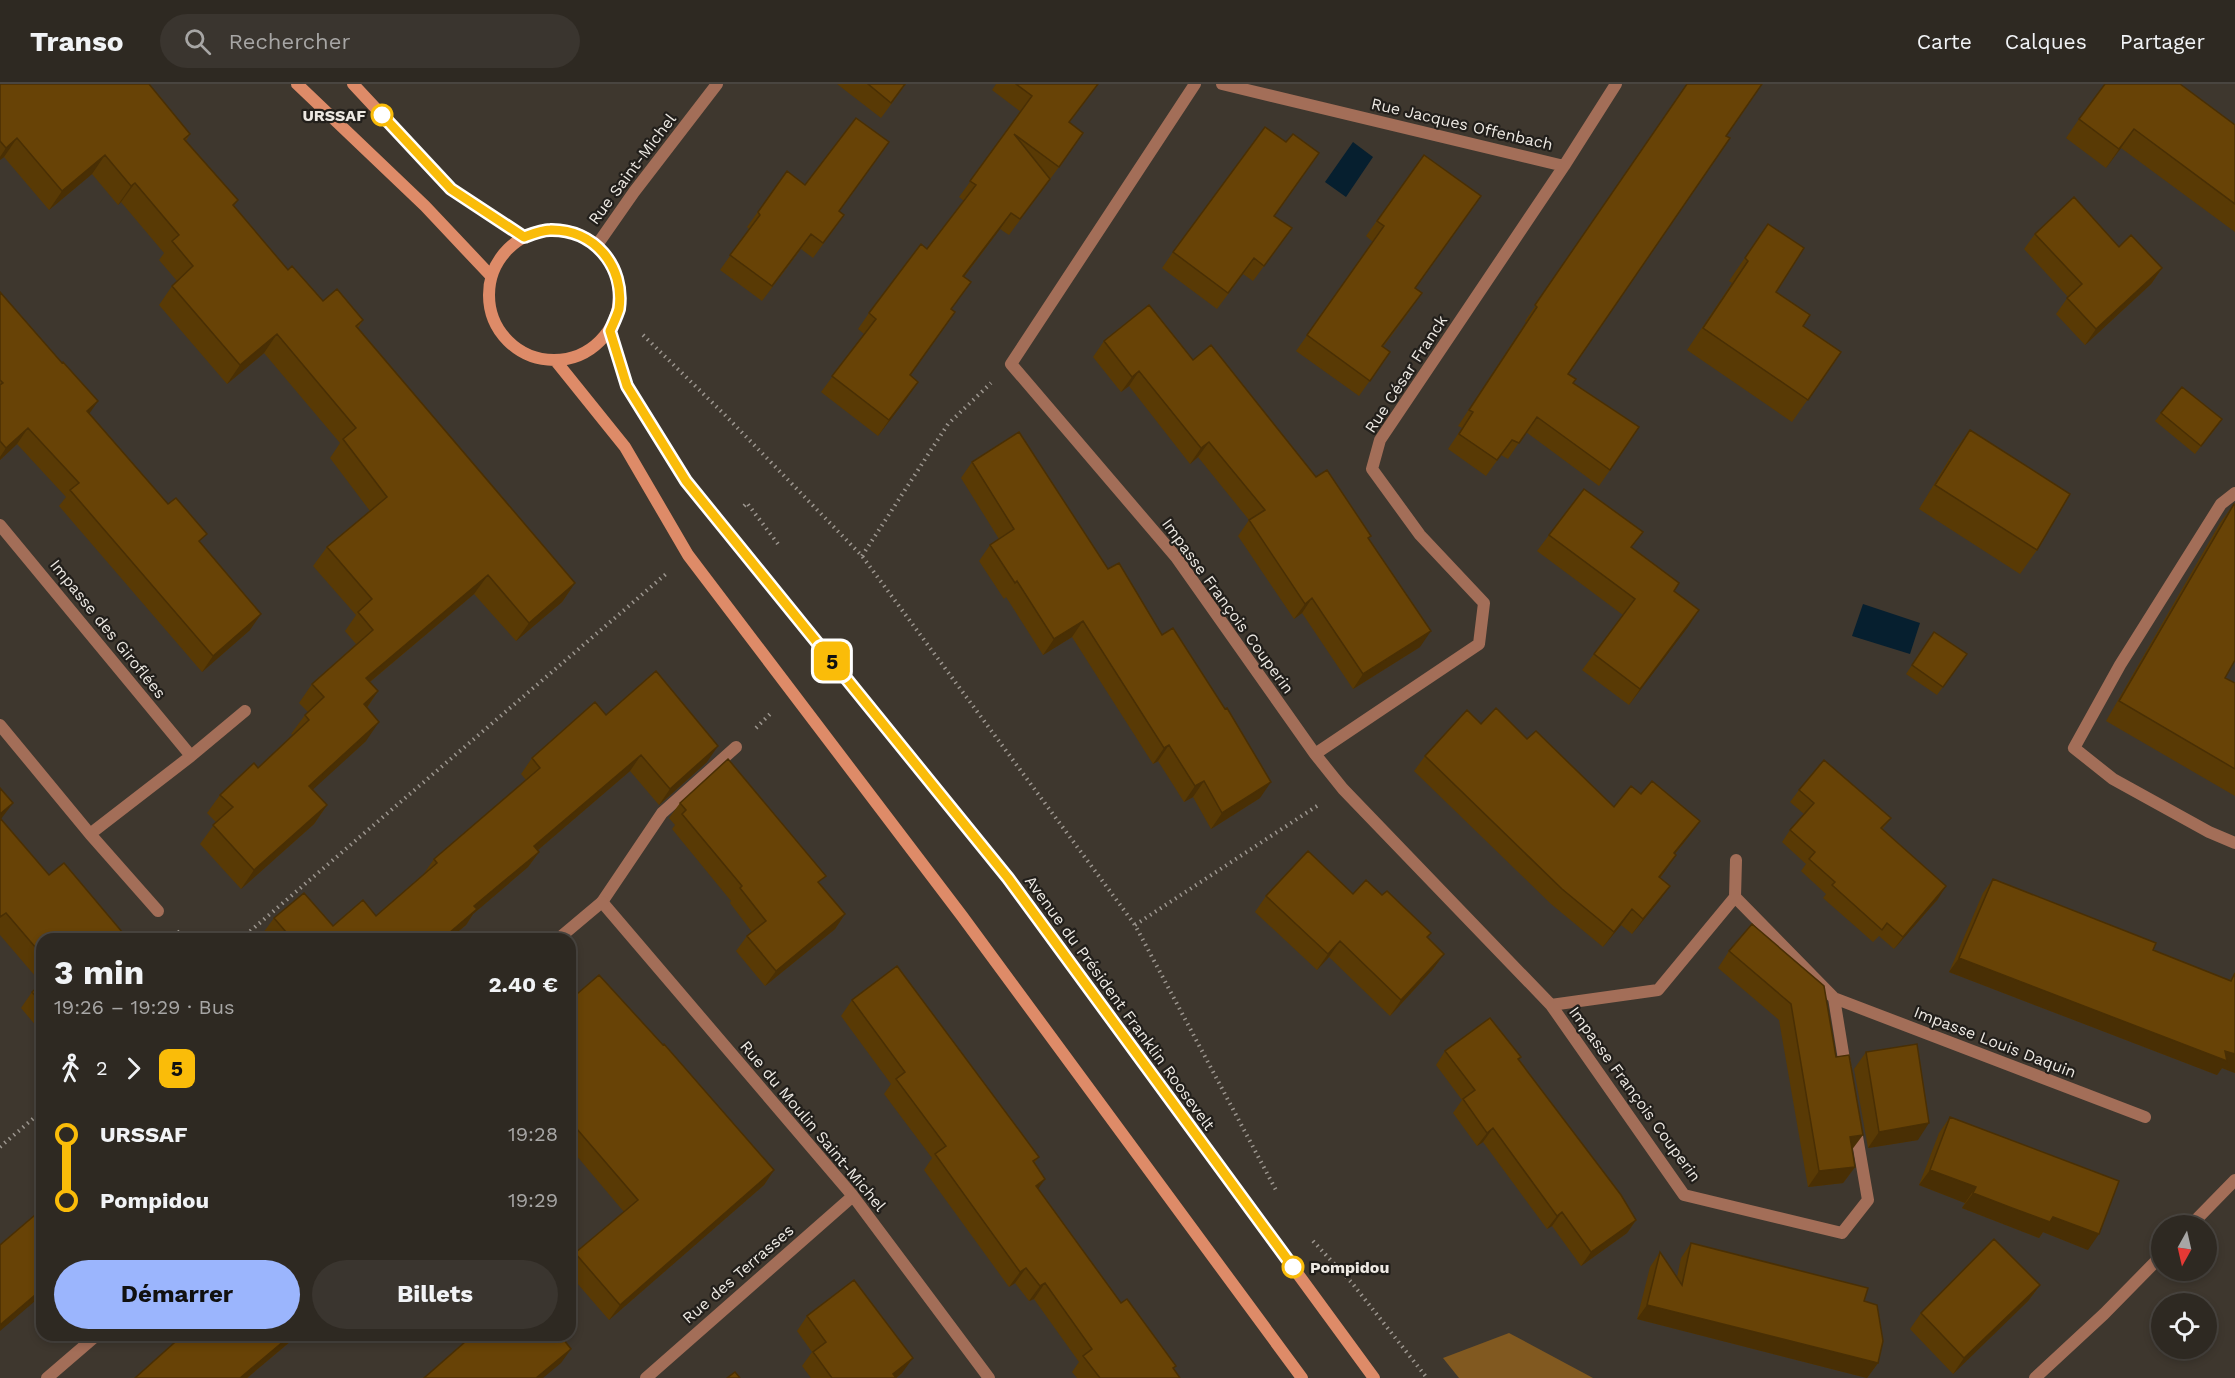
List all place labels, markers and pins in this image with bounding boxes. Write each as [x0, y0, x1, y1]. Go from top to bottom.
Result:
marker: URSSAF [371, 104, 393, 126]
place label: URSSAF [302, 106, 366, 125]
marker: Pompidou [1282, 1256, 1304, 1278]
place label: Pompidou [1310, 1258, 1389, 1277]

